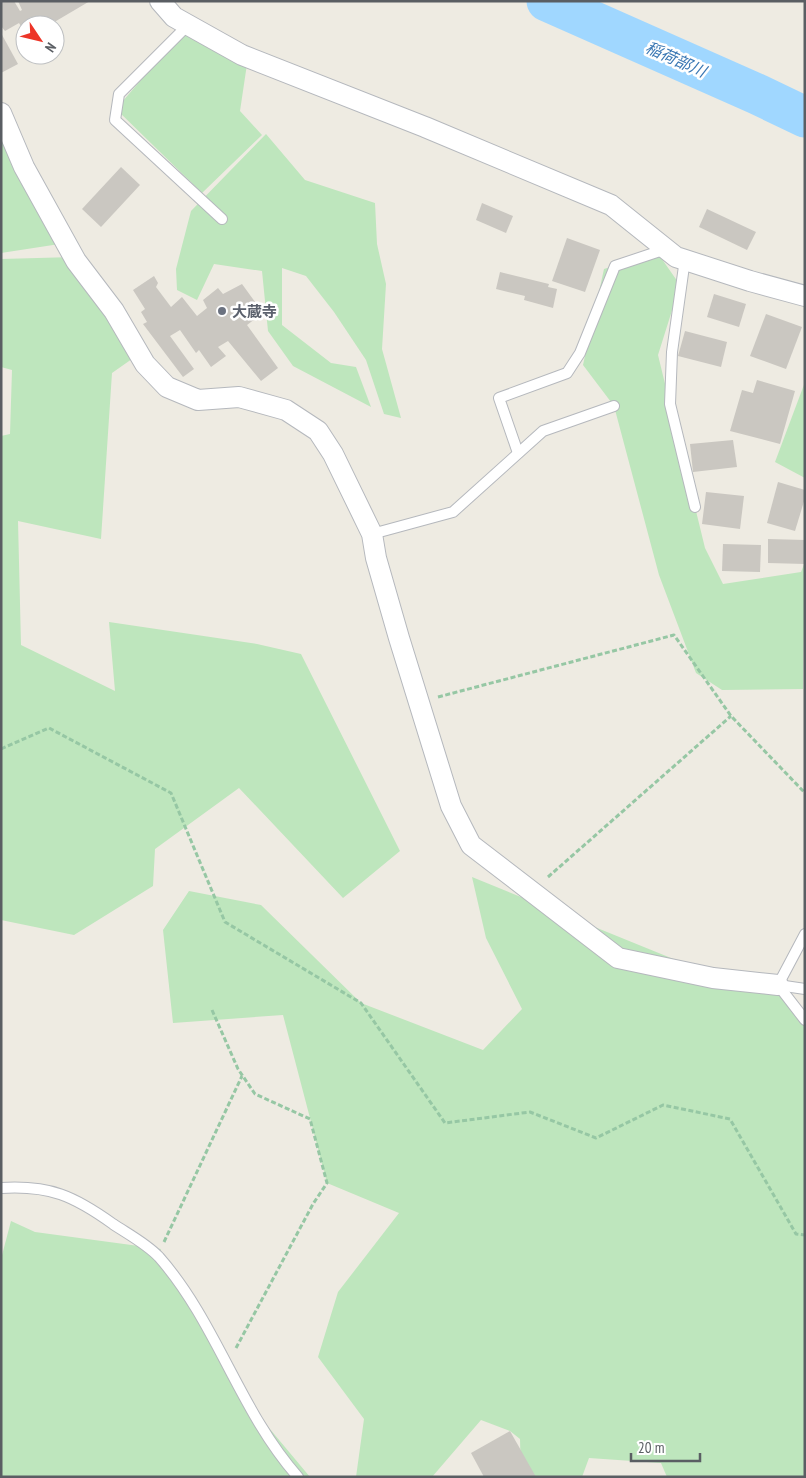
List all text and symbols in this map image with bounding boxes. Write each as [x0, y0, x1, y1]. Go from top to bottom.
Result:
north arrow [15, 15, 65, 65]
water label: 稲荷部川 [643, 37, 711, 82]
text: N [41, 39, 60, 56]
place label: 大蔵寺 [232, 302, 277, 321]
marker: 大蔵寺 [216, 305, 228, 317]
scale bar [631, 1430, 700, 1462]
text: 20 m [638, 1438, 664, 1457]

